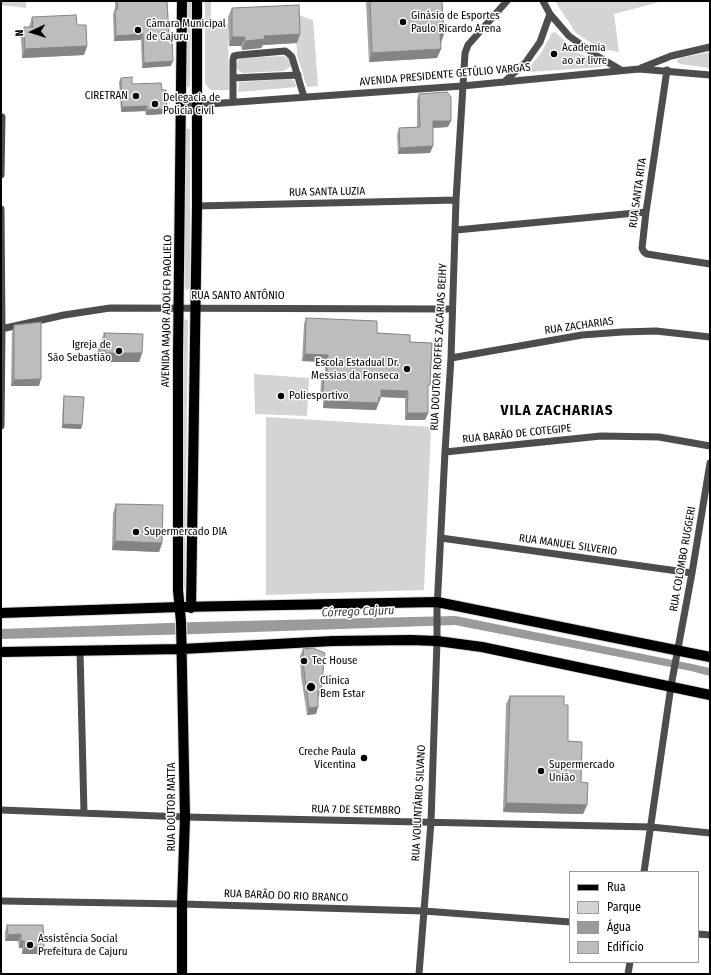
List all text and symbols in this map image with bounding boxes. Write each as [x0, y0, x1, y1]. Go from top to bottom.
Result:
place label: Ginásio de Esportes Paulo Ricardo Arena [411, 9, 501, 35]
north arrow [12, 12, 52, 52]
place label: Câmara Municipal de Cajuru [146, 17, 226, 43]
marker: Ginásio de Esportes Paulo Ricardo Arena [398, 17, 408, 27]
marker: Câmara Municipal de Cajuru [133, 25, 143, 35]
text: N [13, 29, 26, 37]
place label: Academia ao ar livre [562, 41, 607, 67]
marker: Academia ao ar livre [549, 49, 559, 59]
street label: AVENIDA PRESIDENTE GETÚLIO VARGAS [359, 61, 531, 89]
place label: CIRETRAN [85, 89, 128, 103]
marker: CIRETRAN [131, 91, 141, 101]
place label: Delegacia de Polícia Civil [163, 91, 220, 117]
marker: Delegacia de Polícia Civil [150, 99, 160, 109]
street label: RUA SANTA RITA [627, 157, 649, 229]
street label: RUA SANTA LUZIA [289, 185, 365, 199]
street label: AVENIDA MAJOR ADOLFO PAOLIELO [159, 235, 175, 387]
street label: RUA DOUTOR ROFFES ZACARIAS BEIHY [428, 263, 450, 431]
street label: RUA SANTO ANTÔNIO [191, 289, 285, 303]
street label: RUA ZACHARIAS [544, 315, 614, 337]
place label: Igreja de São Sebastião [48, 338, 111, 364]
marker: Igreja de São Sebastião [114, 346, 124, 356]
place label: Escola Estadual Dr. Messias da Fonseca [311, 356, 399, 382]
marker: Escola Estadual Dr. Messias da Fonseca [402, 364, 412, 374]
place label: Poliesportivo [289, 389, 348, 403]
marker: Poliesportivo [276, 391, 286, 401]
district label: VILA ZACHARIAS [501, 402, 613, 420]
street label: RUA BARÃO DE COTEGIPE [462, 422, 572, 446]
street label: RUA COLOMBO RUGGERI [667, 505, 699, 613]
place label: Supermercado DIA [144, 525, 227, 539]
marker: Supermercado DIA [131, 527, 141, 537]
street label: RUA MANUEL SILVERIO [518, 532, 618, 558]
water label: Córrego Cajuru [321, 604, 395, 620]
place label: Tec House [312, 654, 358, 668]
marker: Tec House [299, 656, 309, 666]
place label: Clínica Bem Estar [320, 674, 365, 700]
marker: Clínica Bem Estar [305, 681, 317, 693]
street label: RUA VOLUNTÁRIO SILVANO [409, 744, 429, 862]
place label: Creche Paula Vicentina [299, 745, 356, 771]
marker: Creche Paula Vicentina [359, 753, 369, 763]
place label: Supermercado União [549, 758, 614, 784]
street label: RUA DOUTOR MATTA [165, 762, 179, 852]
marker: Supermercado União [536, 766, 546, 776]
street label: RUA 7 DE SETEMBRO [311, 803, 401, 817]
legend [569, 871, 699, 963]
text: Rua [607, 880, 626, 894]
street label: RUA BARÃO DO RIO BRANCO [224, 887, 348, 905]
text: Parque [607, 900, 641, 914]
text: Água [607, 920, 631, 934]
place label: Assistência Social Prefeitura de Cajuru [38, 932, 128, 958]
marker: Assistência Social Prefeitura de Cajuru [25, 940, 35, 950]
text: Edifício [607, 940, 644, 954]

